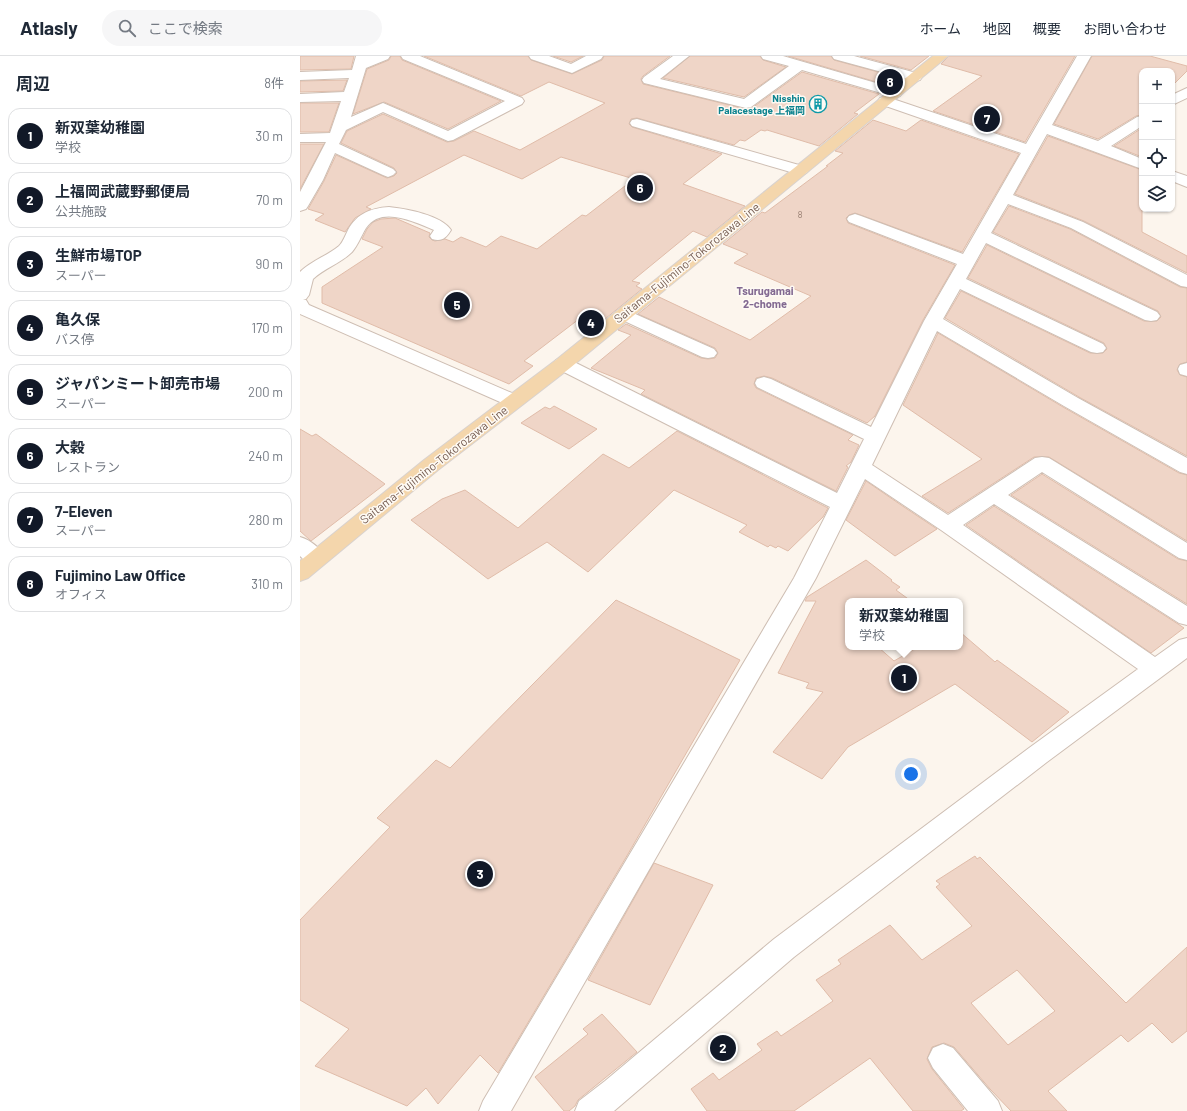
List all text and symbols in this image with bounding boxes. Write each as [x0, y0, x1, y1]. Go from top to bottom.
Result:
search box [102, 10, 382, 46]
text: Atlasly [20, 16, 78, 39]
icon: search [116, 17, 138, 39]
text: ここで検索 [148, 19, 223, 37]
text: ホーム [919, 20, 961, 37]
text: 地図 [983, 20, 1011, 37]
text: 概要 [1033, 20, 1061, 37]
text: お問い合わせ [1083, 20, 1167, 37]
pin: 8 [877, 67, 903, 97]
map controls [1139, 68, 1175, 212]
button: + [1139, 68, 1175, 104]
text: 周辺 [16, 73, 50, 93]
text: 8件 [264, 75, 284, 91]
place label: Nisshin Palacestage 上福岡 [718, 92, 805, 116]
building icon: Nisshin Palacestage 上福岡 [808, 94, 828, 114]
pin: 7 [974, 104, 1000, 134]
button: − [1139, 104, 1175, 140]
text: 新双葉幼稚園 [55, 118, 145, 136]
text: 1 [28, 128, 32, 144]
text: 30 m [256, 128, 283, 144]
text: 学校 [55, 139, 81, 155]
button: locate [1139, 140, 1175, 176]
pin: 6 [627, 173, 653, 203]
button: layers [1139, 176, 1175, 212]
text: 上福岡武蔵野郵便局 [55, 182, 190, 200]
text: 2 [26, 192, 34, 208]
text: 70 m [256, 192, 283, 208]
street label: Saitama-Fujimino-Tokorozawa Line [611, 199, 762, 325]
text: 公共施設 [55, 203, 107, 219]
house number: 8 [798, 209, 803, 220]
text: 生鮮市場TOP [55, 246, 142, 264]
text: 3 [26, 256, 34, 272]
text: 90 m [256, 256, 283, 272]
text: スーパー [55, 267, 107, 283]
district label: Tsurugamai 2-chome [736, 284, 794, 310]
pin: 5 [444, 290, 470, 320]
pin: 4 [578, 308, 604, 338]
text: 亀久保 [55, 310, 100, 328]
text: 4 [26, 320, 34, 336]
text: 170 m [252, 320, 283, 336]
text: バス停 [55, 331, 94, 347]
text: ジャパンミート卸売市場 [55, 374, 220, 392]
text: 5 [26, 384, 34, 400]
text: 200 m [248, 384, 283, 400]
text: スーパー [55, 395, 107, 411]
street label: Saitama-Fujimino-Tokorozawa Line [357, 402, 510, 526]
text: 大穀 [55, 438, 85, 456]
text: 6 [27, 448, 33, 464]
text: 240 m [248, 448, 283, 464]
text: レストラン [55, 459, 120, 475]
text: 7-Eleven [55, 502, 112, 520]
text: 7 [27, 512, 33, 528]
text: 280 m [249, 512, 283, 528]
text: スーパー [55, 522, 107, 538]
text: Fujimino Law Office [55, 566, 186, 584]
text: 8 [26, 576, 34, 592]
text: 310 m [251, 576, 283, 592]
text: オフィス [55, 586, 107, 602]
popup [845, 598, 963, 650]
text: 新双葉幼稚園 [859, 606, 949, 624]
text: 学校 [859, 627, 885, 643]
pin: 1 [891, 663, 917, 693]
your location [901, 764, 921, 784]
pin: 3 [467, 859, 493, 889]
pin: 2 [710, 1033, 736, 1063]

